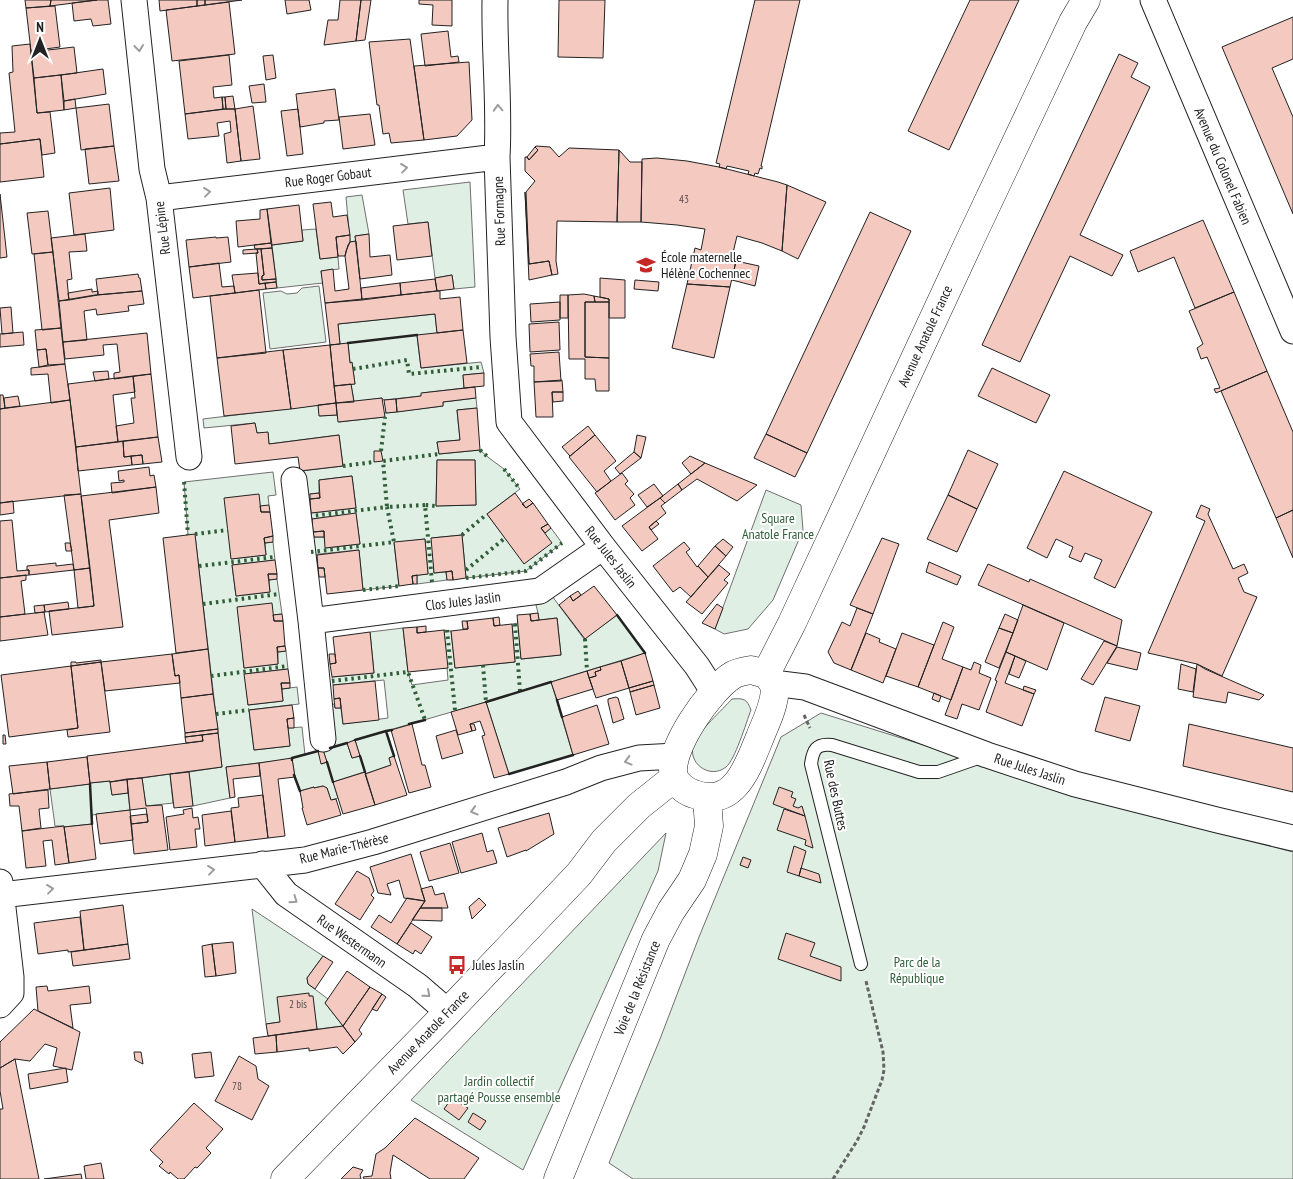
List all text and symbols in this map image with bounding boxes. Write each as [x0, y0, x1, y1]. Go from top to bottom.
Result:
north arrow [15, 15, 65, 65]
text: N [36, 18, 44, 36]
one-way arrow [133, 45, 144, 53]
one-way arrow [492, 104, 503, 112]
street label: Avenue du Colonel Fabien [1190, 105, 1256, 227]
street label: Rue Roger Gobaut [284, 163, 372, 191]
one-way arrow [400, 163, 408, 174]
street label: Rue Formagne [489, 176, 509, 246]
one-way arrow [204, 187, 212, 198]
house number: 43 [679, 192, 689, 206]
street label: Rue Lépine [150, 200, 174, 256]
place label: École maternelle Hélène Cochennec [661, 248, 750, 282]
school or university icon: École maternelle Hélène Cochennec [635, 254, 657, 276]
street label: Avenue Anatole France [894, 282, 957, 390]
park label: Square Anatole France [742, 509, 814, 543]
street label: Rue Jules Jaslin [581, 522, 641, 592]
street label: Clos Jules Jaslin [424, 587, 502, 615]
street label: Rue Jules Jaslin [992, 749, 1068, 789]
one-way arrow [624, 755, 632, 765]
street label: Rue des Buttes [820, 758, 852, 832]
one-way arrow [470, 805, 478, 815]
street label: Rue Marie-Thérèse [298, 828, 390, 868]
one-way arrow [208, 865, 216, 876]
one-way arrow [46, 884, 54, 895]
one-way arrow [289, 894, 298, 903]
street label: Rue Westermann [314, 910, 390, 972]
street label: Voie de la Résistance [609, 938, 664, 1039]
park label: Parc de la République [890, 953, 944, 987]
bus stop icon: Jules Jaslin [446, 954, 468, 976]
place label: Jules Jaslin [471, 956, 524, 974]
street label: Avenue Anatole France [383, 986, 473, 1078]
one-way arrow [421, 988, 430, 997]
house number: 2 bis [289, 997, 307, 1011]
park label: Jardin collectif partagé Pousse ensemble [437, 1072, 561, 1106]
house number: 78 [232, 1079, 242, 1093]

